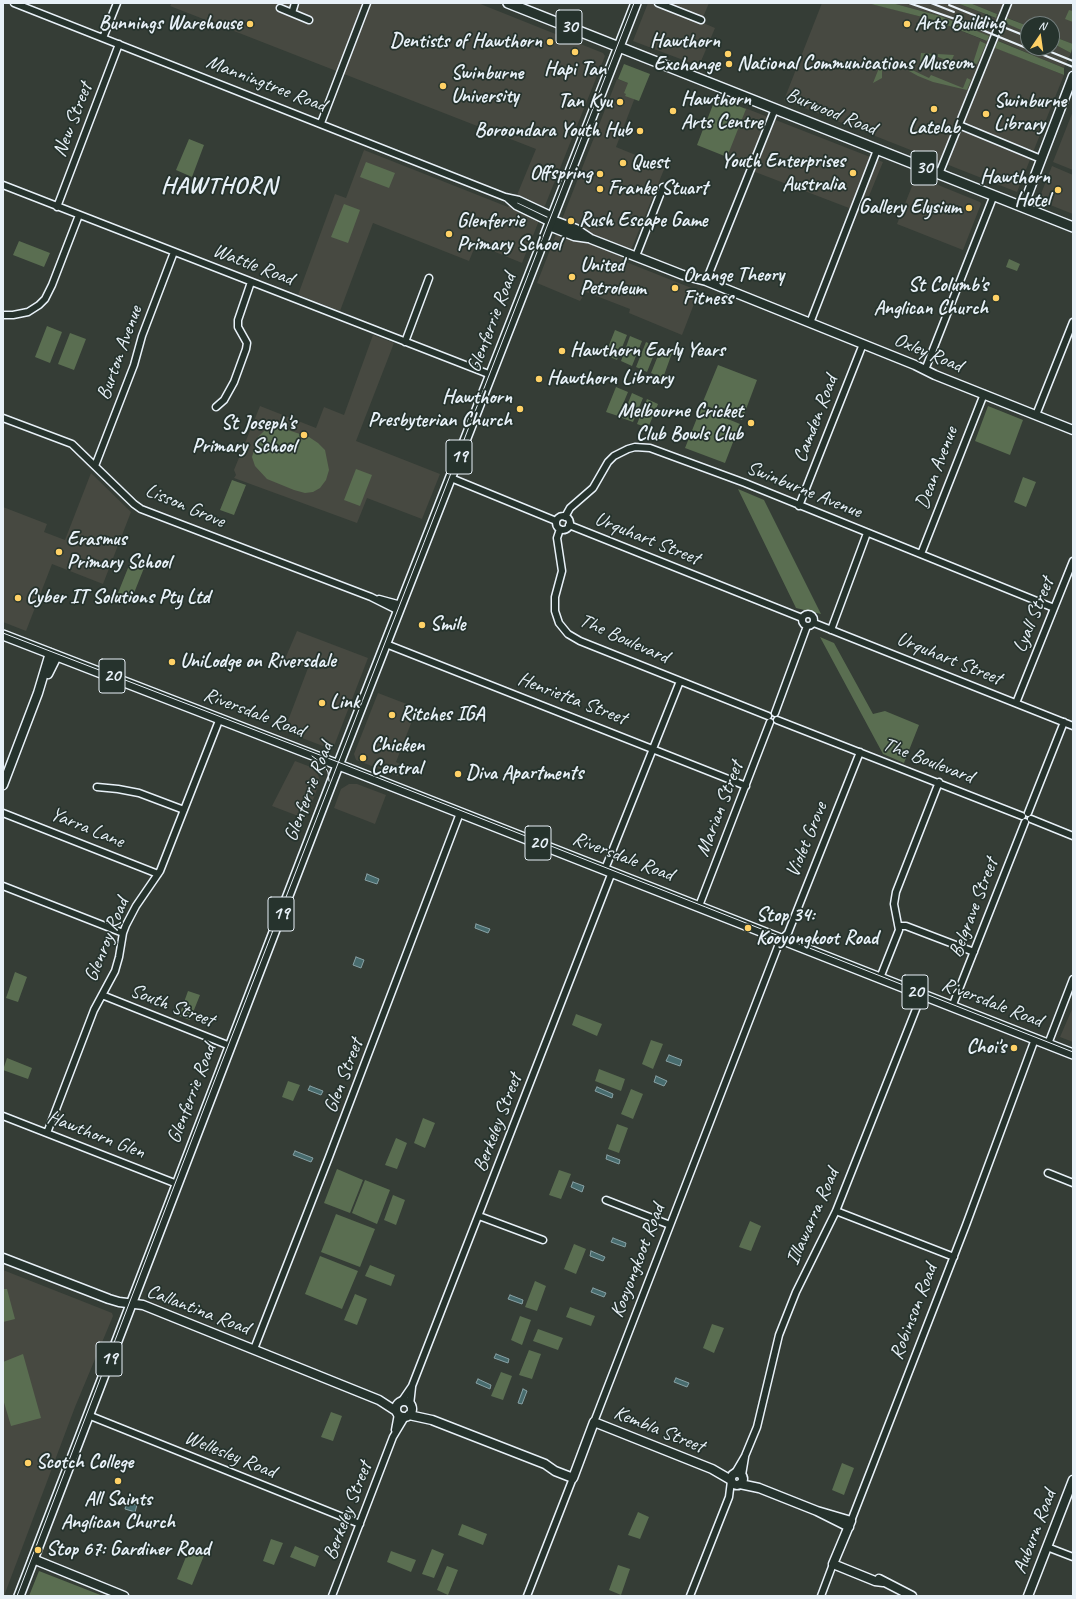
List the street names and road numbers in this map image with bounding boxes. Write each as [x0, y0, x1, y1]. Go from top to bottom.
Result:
road number: 30 [556, 10, 582, 44]
street label: Manningtree Road [203, 50, 329, 118]
street label: New Street [48, 80, 98, 160]
street label: Burwood Road [782, 83, 880, 141]
road number: 30 [911, 151, 937, 185]
street label: Wattle Road [209, 239, 297, 291]
street label: Glenferrie Road [462, 270, 522, 376]
street label: Burton Avenue [92, 303, 148, 403]
street label: Oxley Road [890, 328, 966, 378]
street label: Camden Road [788, 372, 844, 466]
street label: Dean Avenue [910, 424, 964, 512]
road number: 19 [446, 440, 472, 474]
street label: Swinburne Avenue [743, 456, 865, 524]
street label: Lisson Grove [142, 479, 228, 533]
street label: Urquhart Street [591, 507, 703, 571]
street label: Lyall Street [1008, 574, 1060, 656]
street label: The Boulevard [576, 609, 672, 669]
street label: Urquhart Street [893, 627, 1005, 691]
road number: 20 [99, 659, 125, 693]
street label: Henrietta Street [514, 667, 630, 731]
street label: Riversdale Road [200, 683, 308, 743]
street label: The Boulevard [879, 733, 977, 789]
street label: Glenferrie Road [279, 739, 339, 845]
street label: Marian Street [691, 758, 749, 860]
street label: Violet Grove [781, 799, 833, 881]
street label: Yarra Lane [47, 802, 127, 854]
road number: 20 [525, 826, 551, 860]
street label: Riversdale Road [569, 827, 677, 887]
street label: Belgrave Street [944, 855, 1004, 961]
street label: Glenroy Road [79, 895, 135, 985]
road number: 19 [268, 897, 294, 931]
street label: Riversdale Road [938, 973, 1046, 1033]
road number: 20 [902, 975, 928, 1009]
street label: South Street [127, 979, 217, 1033]
street label: Glen Street [319, 1036, 369, 1116]
street label: Glenferrie Road [162, 1041, 222, 1147]
street label: Berkeley Street [468, 1071, 528, 1175]
street label: Hawthorn Glen [44, 1105, 148, 1165]
street label: Illawarra Road [781, 1165, 845, 1269]
street label: Kooyongkoot Road [605, 1201, 671, 1321]
street label: Robinson Road [885, 1261, 943, 1363]
street label: Callantina Road [143, 1279, 253, 1341]
road number: 19 [96, 1342, 122, 1376]
street label: Kembla Street [610, 1401, 708, 1459]
street label: Wellesley Road [181, 1426, 279, 1484]
street label: Berkeley Street [318, 1459, 378, 1563]
street label: Auburn Road [1008, 1487, 1062, 1577]

